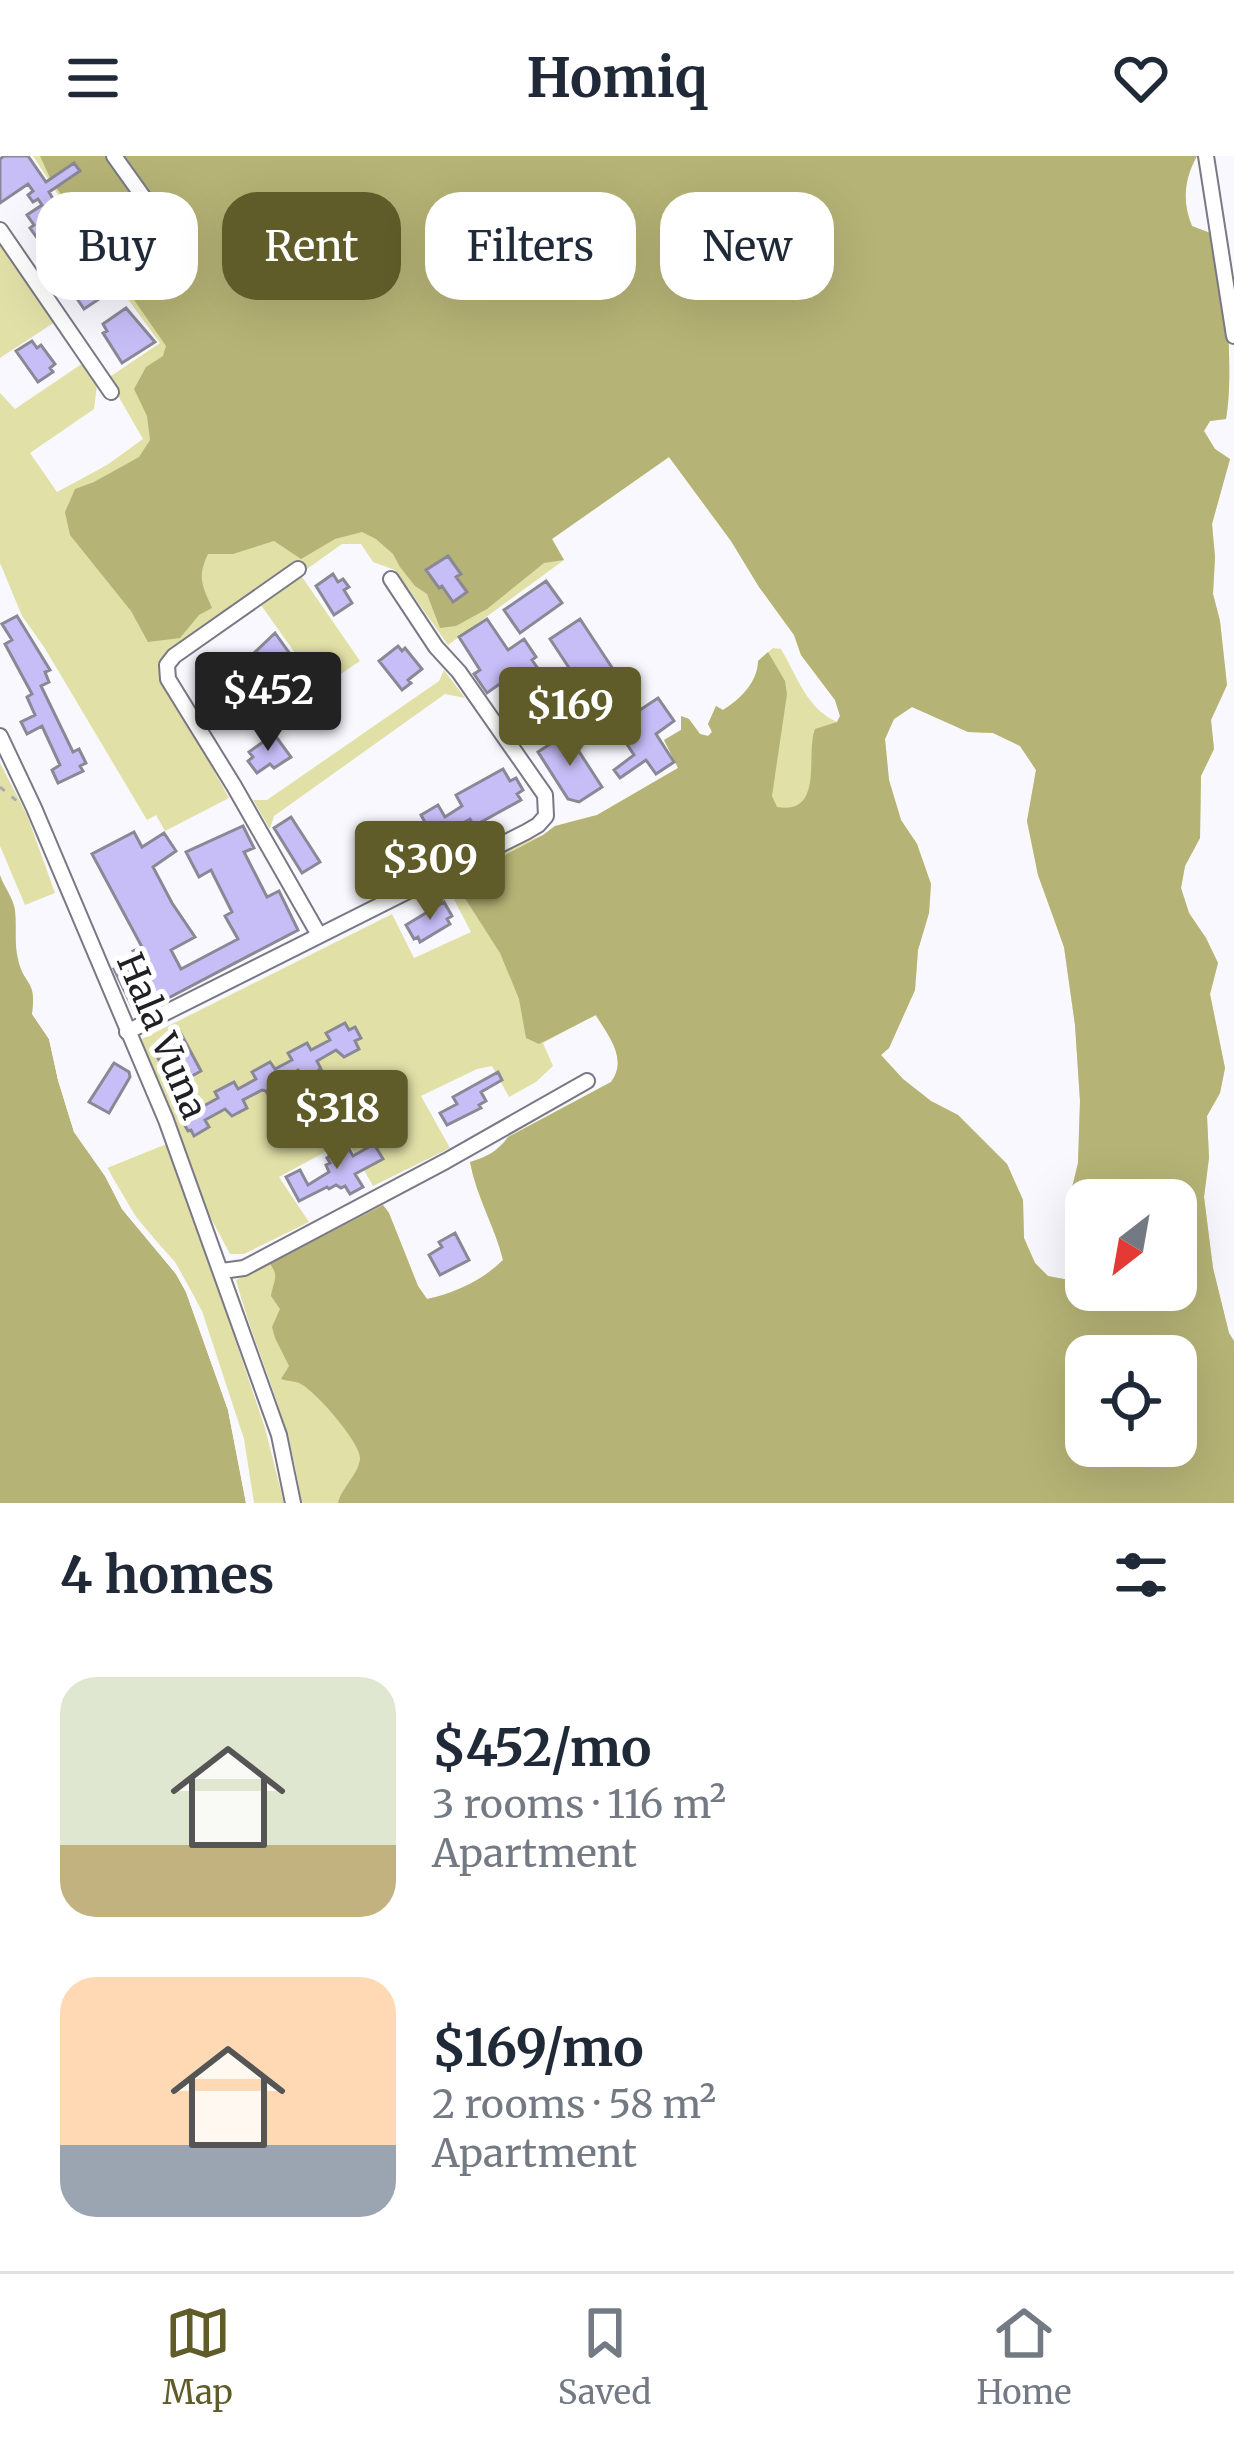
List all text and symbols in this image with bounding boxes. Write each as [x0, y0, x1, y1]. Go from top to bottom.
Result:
text: Homiq [527, 44, 708, 112]
icon: menu [60, 45, 126, 111]
icon: heart [1108, 45, 1174, 111]
chip: Buy [36, 192, 198, 300]
chip: Rent [222, 192, 401, 300]
chip: Filters [425, 192, 636, 300]
chip: New [660, 192, 834, 300]
pin: $452 [197, 652, 339, 754]
text: $452 [222, 666, 314, 715]
pin: $169 [499, 667, 641, 769]
text: $169 [526, 681, 614, 730]
pin: $309 [359, 821, 501, 923]
text: $309 [382, 835, 478, 884]
street label: Hala Vuna [107, 946, 217, 1126]
pin: $318 [266, 1070, 408, 1172]
text: $318 [294, 1084, 380, 1133]
north arrow [1065, 1179, 1197, 1311]
map controls [1065, 1179, 1197, 1467]
button: locate [1065, 1335, 1197, 1467]
icon: filters [1108, 1542, 1174, 1608]
text: 4 homes [60, 1543, 274, 1607]
text: $452/mo [432, 1716, 651, 1780]
icon: home [156, 1725, 300, 1869]
text: 3 rooms · 116 m² [432, 1780, 726, 1829]
text: Apartment [432, 1829, 637, 1878]
text: $169/mo [432, 2016, 644, 2080]
icon: home [156, 2025, 300, 2169]
text: 2 rooms · 58 m² [432, 2080, 716, 2129]
text: Apartment [432, 2129, 637, 2178]
tab: Map [163, 2300, 233, 2413]
tab: Saved [558, 2300, 651, 2413]
tab: Home [976, 2300, 1072, 2413]

